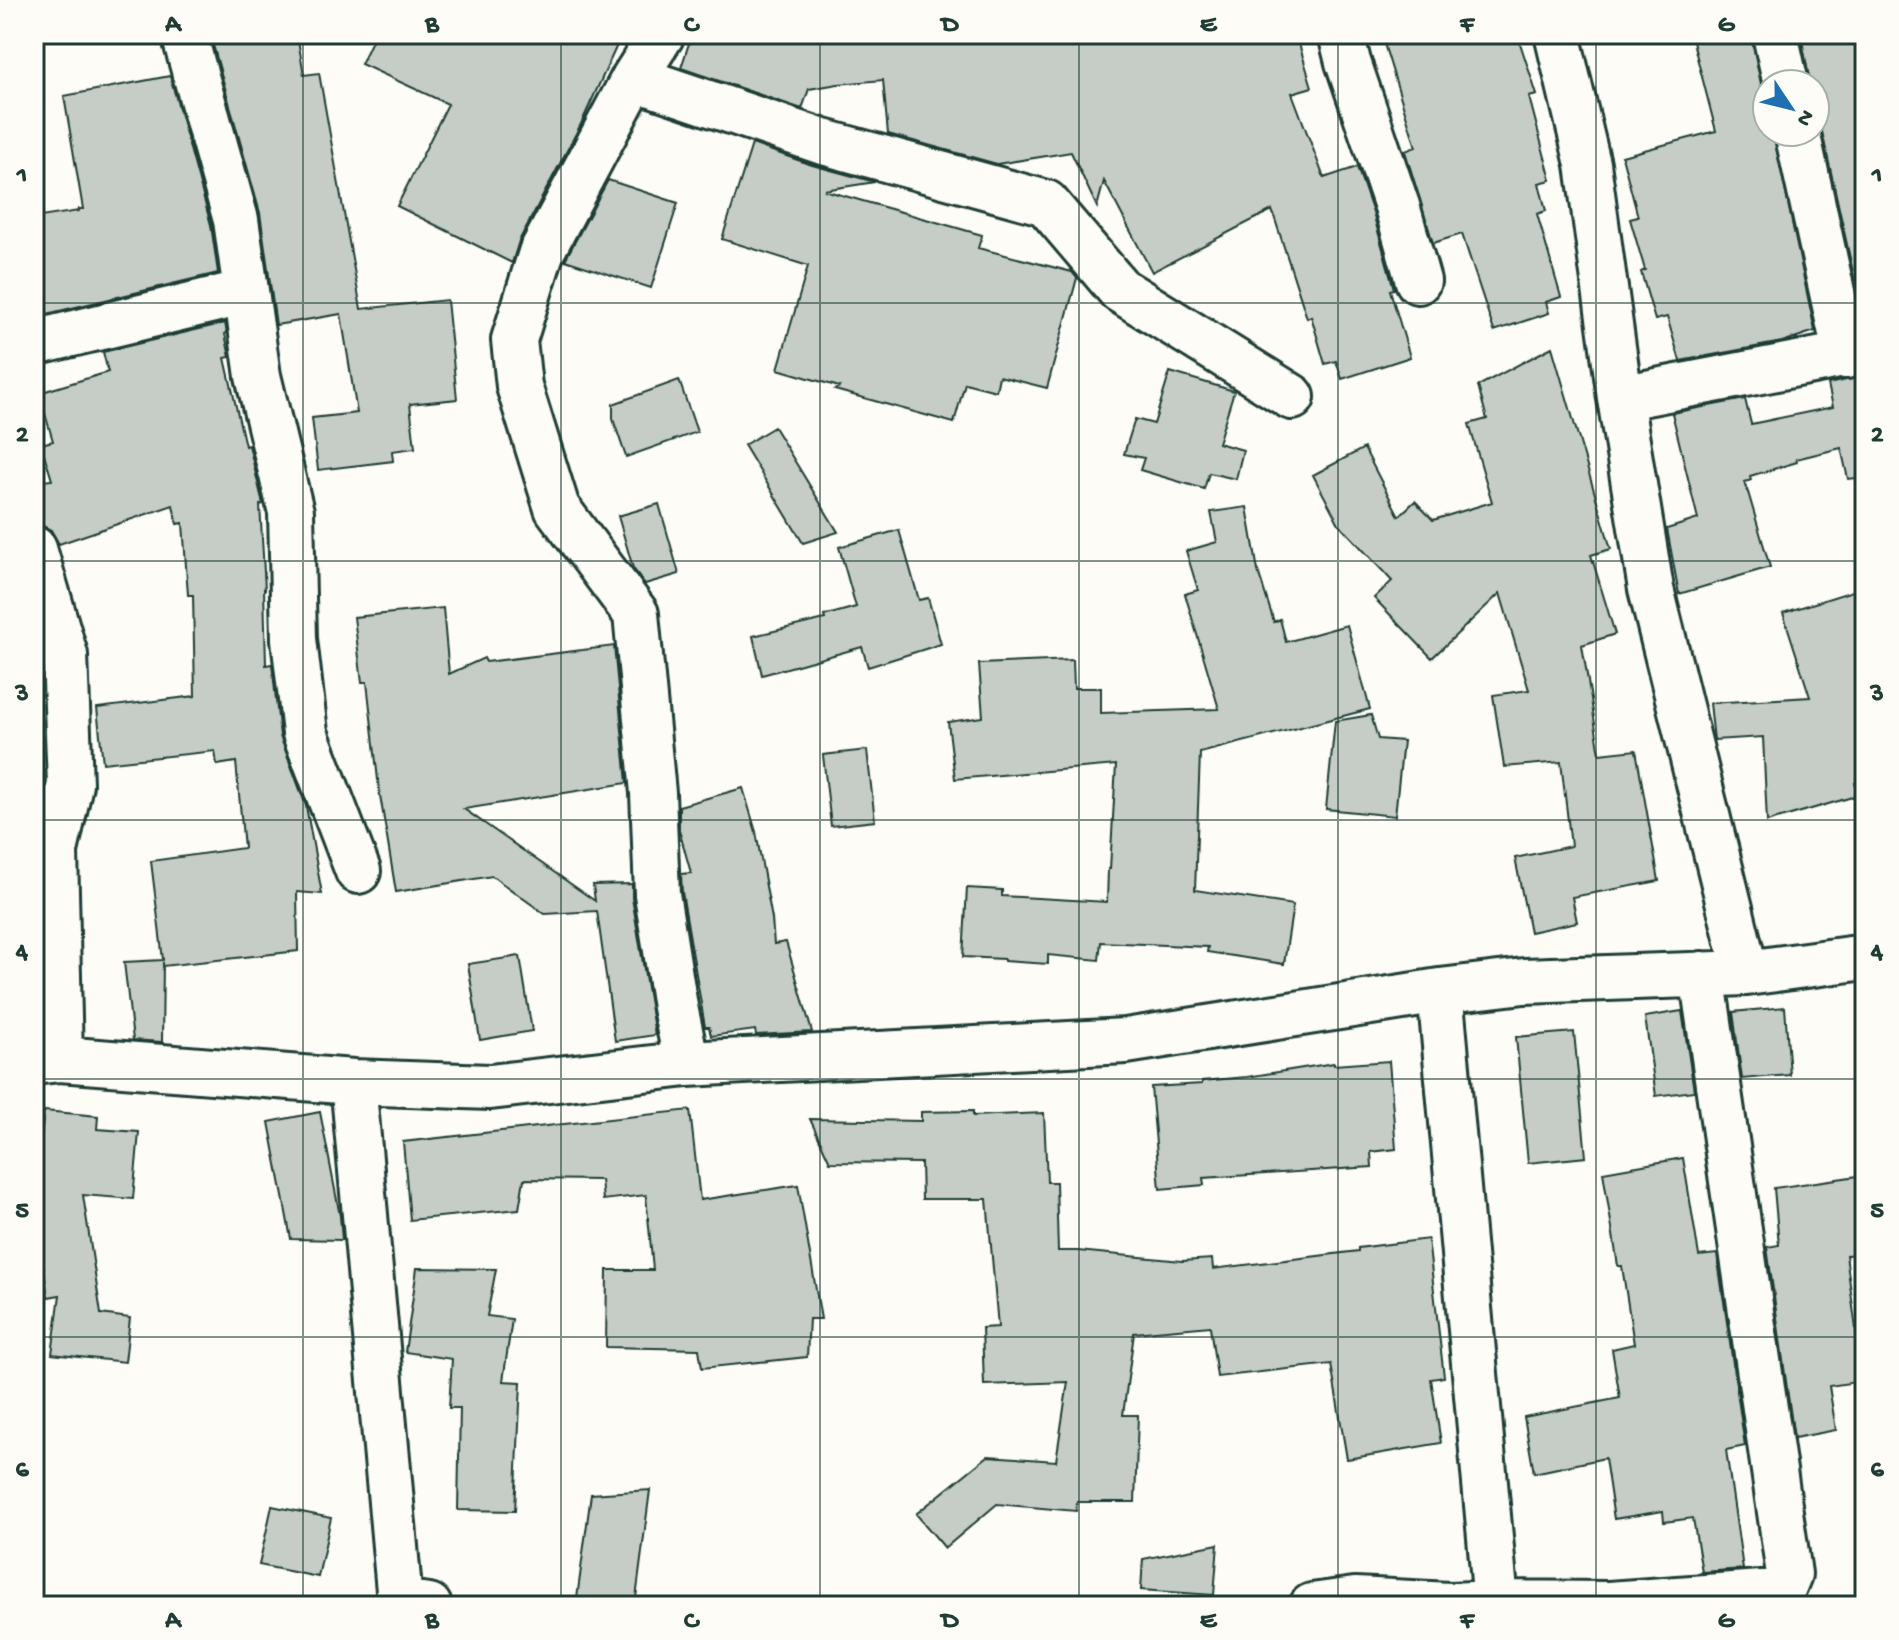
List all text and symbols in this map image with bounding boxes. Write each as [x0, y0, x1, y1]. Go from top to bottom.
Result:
text: A [164, 11, 182, 42]
text: B [424, 11, 440, 42]
text: C [684, 11, 701, 42]
text: D [940, 11, 960, 42]
text: E [1200, 11, 1218, 42]
text: F [1459, 11, 1475, 42]
text: G [1718, 11, 1736, 42]
north arrow [1751, 68, 1831, 148]
text: N [1789, 104, 1819, 131]
text: 1 [16, 162, 27, 193]
text: 1 [1871, 162, 1882, 193]
text: 2 [16, 421, 29, 452]
text: 2 [1871, 421, 1884, 452]
text: 3 [14, 680, 29, 711]
text: 3 [1869, 680, 1884, 711]
text: 4 [15, 938, 29, 969]
text: 4 [1870, 938, 1884, 969]
text: 5 [15, 1197, 29, 1228]
text: 5 [1870, 1197, 1884, 1228]
text: 6 [15, 1456, 29, 1487]
text: 6 [1870, 1456, 1884, 1487]
text: A [164, 1607, 182, 1638]
text: B [424, 1607, 440, 1638]
text: C [684, 1607, 701, 1638]
text: D [940, 1607, 960, 1638]
text: E [1200, 1607, 1218, 1638]
text: F [1459, 1607, 1475, 1638]
text: G [1718, 1607, 1736, 1638]

